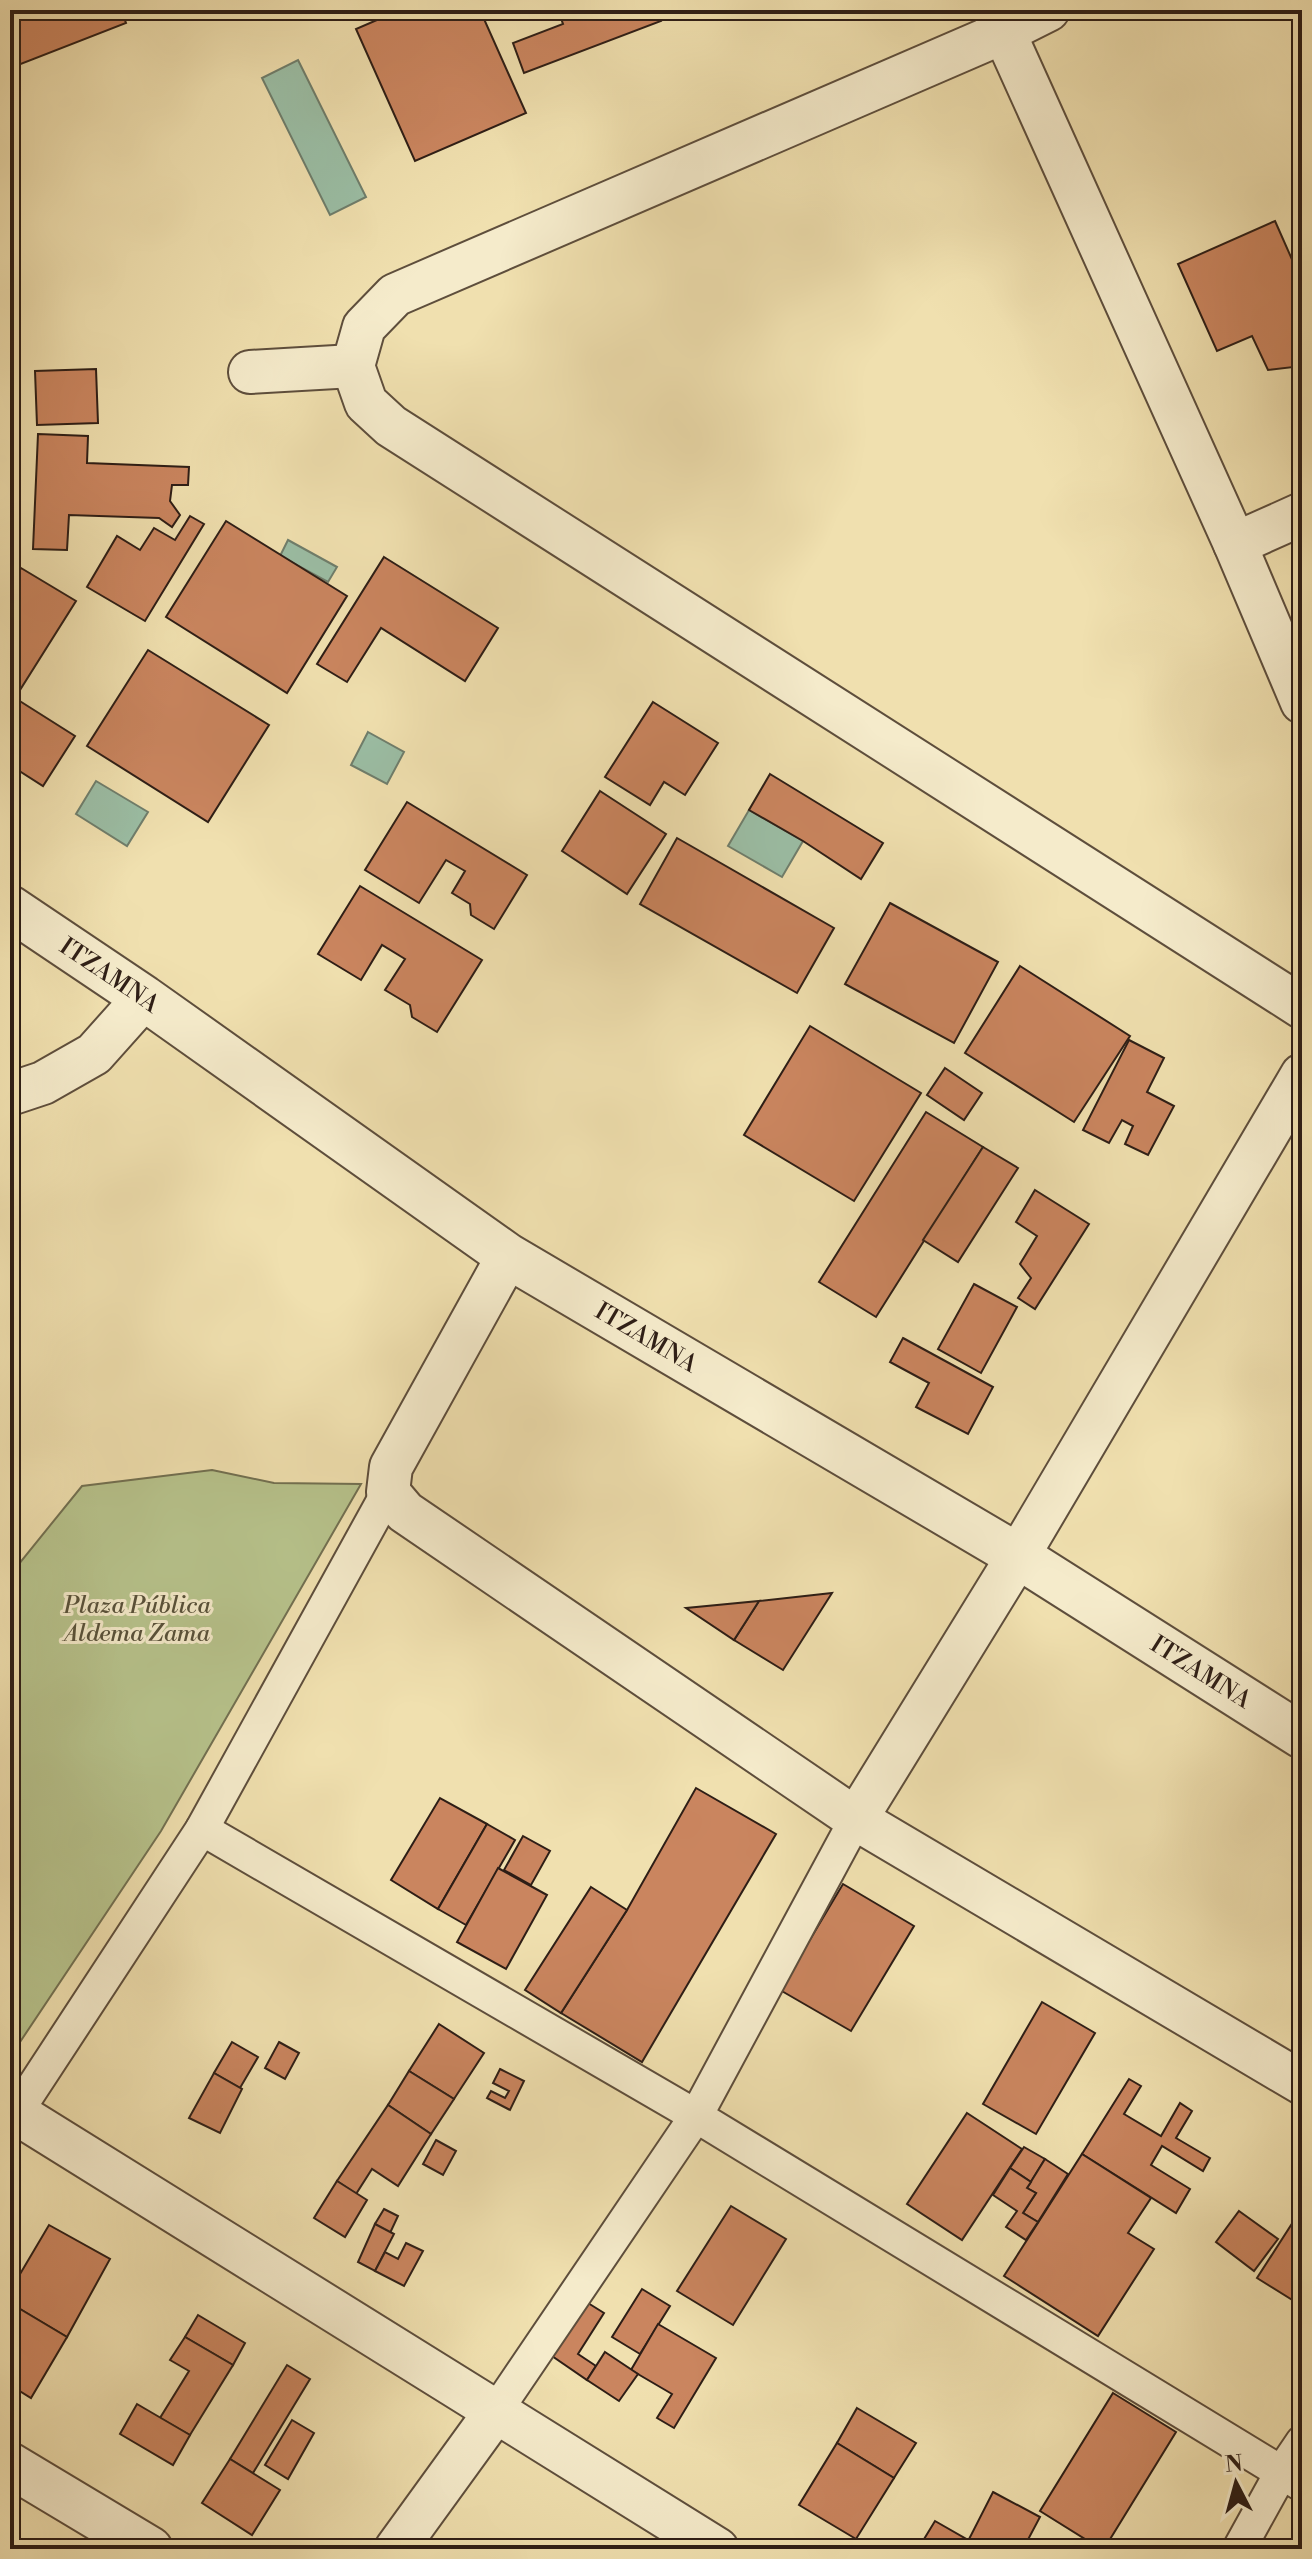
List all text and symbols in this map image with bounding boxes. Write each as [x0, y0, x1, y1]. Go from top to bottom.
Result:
street label: ITZAMNA [54, 932, 165, 1020]
street label: ITZAMNA [589, 1296, 703, 1380]
park label: Plaza Pública Aldema Zama [61, 1591, 211, 1649]
street label: ITZAMNA [1145, 1630, 1257, 1716]
north arrow [1196, 2443, 1276, 2523]
text: N [1224, 2450, 1245, 2479]

